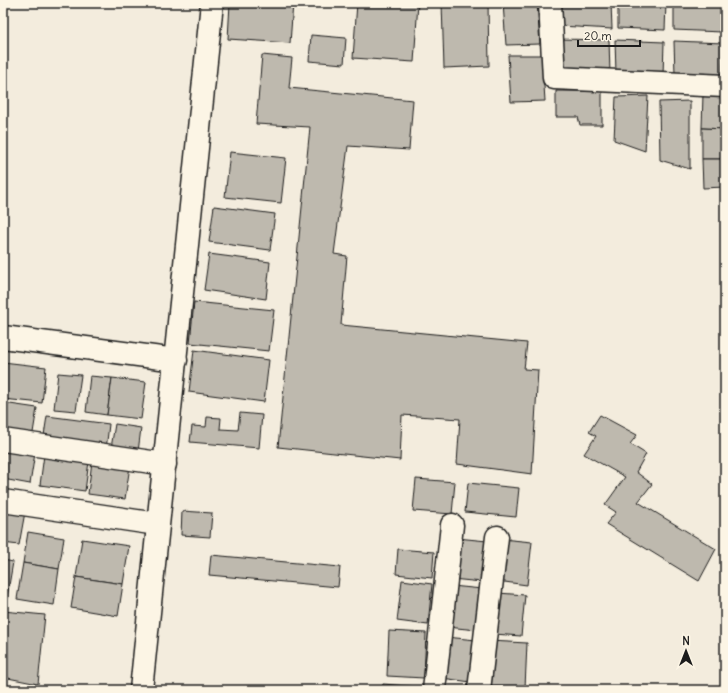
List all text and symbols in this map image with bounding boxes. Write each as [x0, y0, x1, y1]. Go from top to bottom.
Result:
scale bar [578, 22, 640, 48]
text: 20 m [584, 28, 612, 43]
north arrow [666, 631, 706, 671]
text: N [682, 634, 690, 648]

